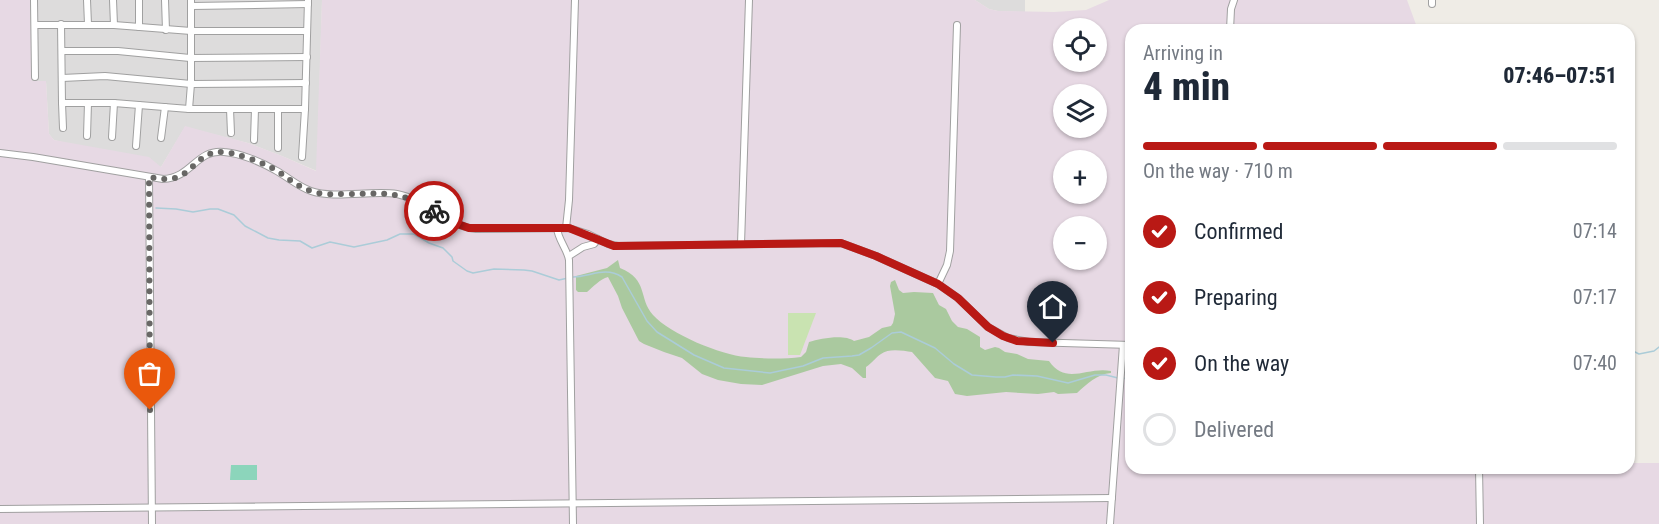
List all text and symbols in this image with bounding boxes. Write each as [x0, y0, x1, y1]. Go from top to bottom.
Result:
map controls [1053, 18, 1107, 270]
button: locate [1053, 18, 1107, 72]
text: Arriving in [1143, 41, 1223, 65]
text: 07:46–07:51 [1503, 63, 1617, 88]
text: 4 min [1143, 64, 1230, 110]
button: layers [1053, 84, 1107, 138]
button: + [1053, 150, 1107, 204]
text: On the way · 710 m [1143, 159, 1293, 183]
courier [404, 181, 464, 241]
icon: bike [418, 195, 451, 228]
icon: check [1143, 215, 1176, 248]
button: − [1053, 216, 1107, 270]
text: Confirmed [1194, 219, 1283, 244]
text: 07:14 [1573, 219, 1617, 243]
pin [1027, 281, 1078, 343]
icon: check [1143, 281, 1176, 314]
text: Preparing [1194, 285, 1278, 310]
text: 07:17 [1573, 285, 1617, 309]
icon: home [1036, 290, 1069, 323]
icon: check [1143, 347, 1176, 380]
pin [124, 348, 175, 410]
text: On the way [1194, 351, 1289, 376]
text: 07:40 [1573, 351, 1617, 375]
icon: bag [133, 357, 166, 390]
text: Delivered [1194, 417, 1274, 442]

